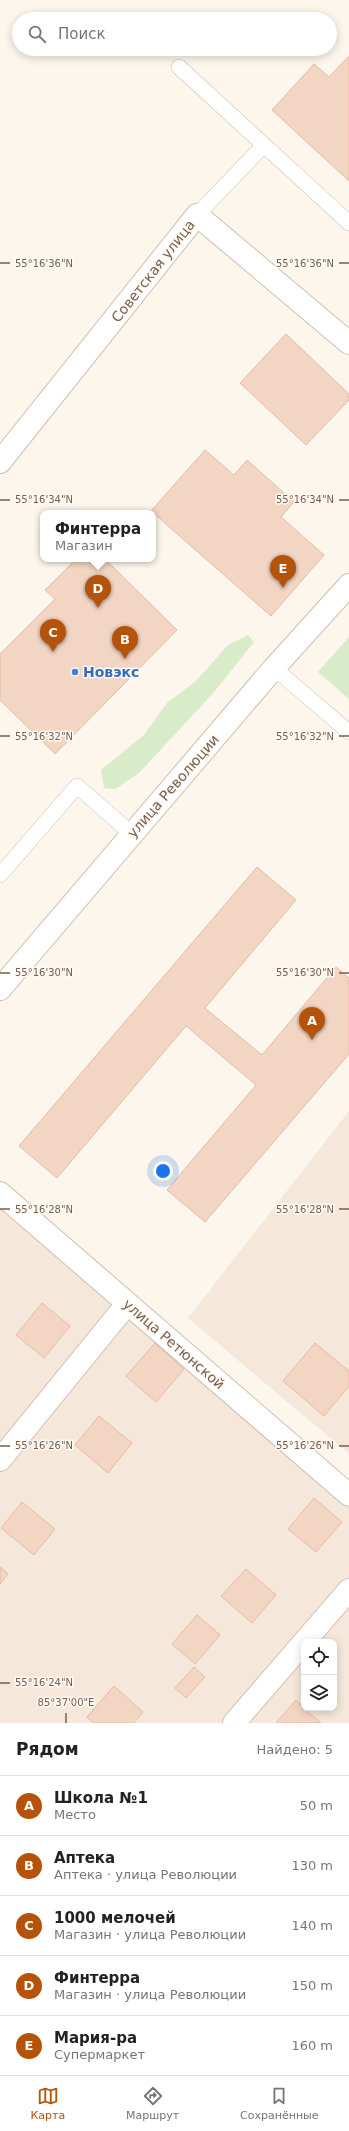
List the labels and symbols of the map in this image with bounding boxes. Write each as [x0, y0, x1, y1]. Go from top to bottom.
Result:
street label: Советская улица [108, 217, 198, 325]
text: 55°16'36"N [15, 258, 73, 269]
text: 55°16'36"N [276, 258, 334, 269]
text: 55°16'34"N [15, 494, 73, 505]
text: 55°16'34"N [276, 494, 334, 505]
pin: E [270, 555, 296, 588]
pin: D [85, 575, 111, 608]
pin: C [40, 619, 66, 652]
pin: B [112, 626, 138, 659]
place label: Новэкс [83, 664, 139, 680]
marker: Новэкс [70, 667, 80, 677]
text: 55°16'32"N [15, 731, 73, 742]
street label: улица Революции [124, 731, 222, 841]
text: 55°16'32"N [276, 731, 334, 742]
text: 55°16'30"N [15, 967, 73, 978]
text: 55°16'30"N [276, 967, 334, 978]
pin: A [299, 1007, 325, 1040]
your location [153, 1161, 173, 1181]
text: 55°16'28"N [15, 1204, 73, 1215]
text: 55°16'28"N [276, 1204, 334, 1215]
street label: улица Ретюнской [120, 1296, 228, 1392]
text: 55°16'26"N [15, 1440, 73, 1451]
text: 55°16'26"N [276, 1440, 334, 1451]
text: 55°16'24"N [15, 1677, 73, 1688]
text: 85°37'00"E [38, 1697, 94, 1708]

